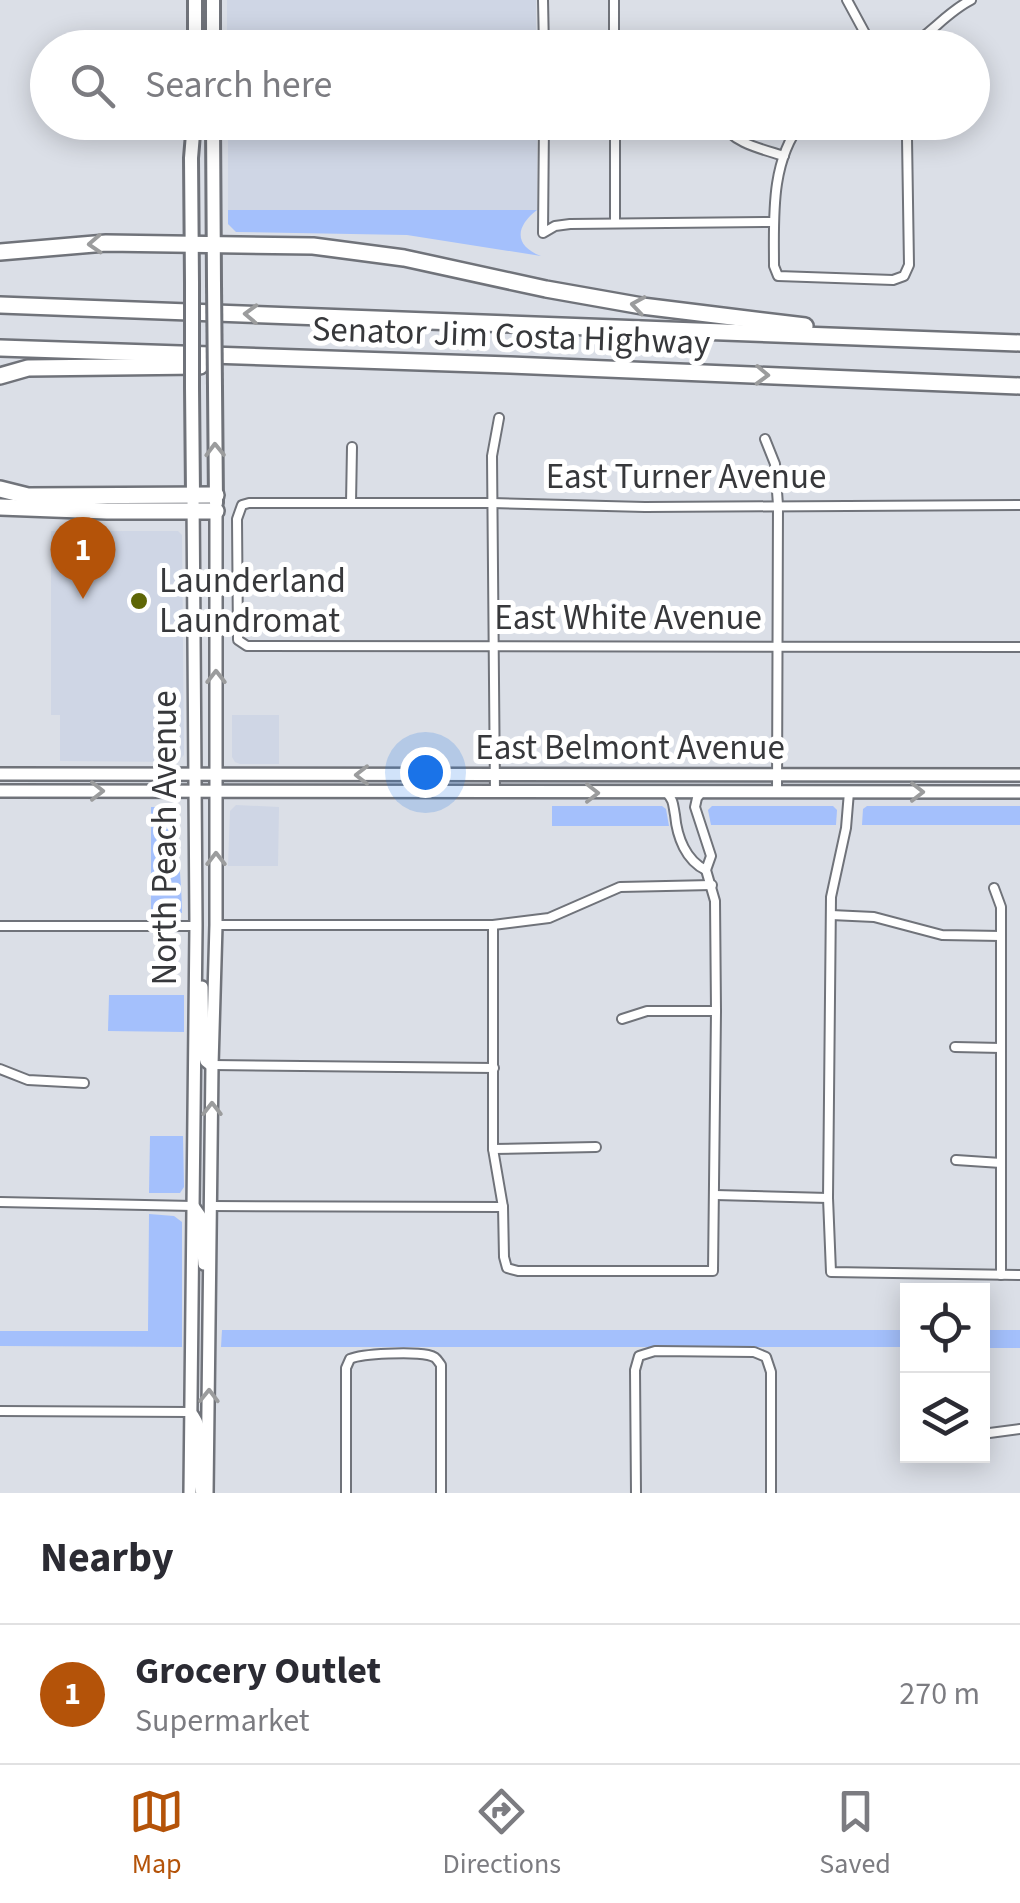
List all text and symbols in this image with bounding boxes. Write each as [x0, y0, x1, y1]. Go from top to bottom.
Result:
search box [30, 30, 990, 140]
icon: search [65, 58, 120, 113]
text: Search here [145, 58, 332, 112]
one-way arrow [87, 233, 103, 254]
one-way arrow [629, 295, 646, 316]
one-way arrow [243, 304, 259, 325]
street label: Senator Jim Costa Highway [311, 304, 711, 368]
one-way arrow [755, 365, 770, 386]
one-way arrow [205, 441, 226, 457]
street label: East Turner Avenue [546, 452, 826, 502]
pin: 1 [51, 516, 116, 599]
place label: Launderland Laundromat [159, 556, 346, 646]
marker: Launderland Laundromat [128, 590, 150, 612]
street label: East White Avenue [494, 593, 762, 643]
one-way arrow [205, 669, 227, 684]
street label: North Peach Avenue [140, 691, 190, 986]
street label: East Belmont Avenue [475, 723, 785, 773]
your location [400, 747, 451, 798]
one-way arrow [354, 764, 370, 786]
one-way arrow [90, 780, 106, 802]
one-way arrow [910, 781, 926, 803]
one-way arrow [586, 782, 601, 804]
one-way arrow [205, 850, 227, 866]
one-way arrow [201, 1100, 222, 1116]
map controls [900, 1283, 990, 1463]
button: locate [900, 1283, 990, 1373]
button: layers [900, 1373, 990, 1463]
one-way arrow [198, 1387, 219, 1403]
text: Nearby [40, 1528, 174, 1588]
text: Grocery Outlet [135, 1644, 381, 1698]
text: 1 [64, 1671, 81, 1717]
text: 270 m [899, 1671, 980, 1717]
text: Supermarket [135, 1698, 310, 1744]
tab: Map [129, 1784, 184, 1884]
tab: Directions [443, 1784, 561, 1884]
tab: Saved [819, 1784, 891, 1884]

